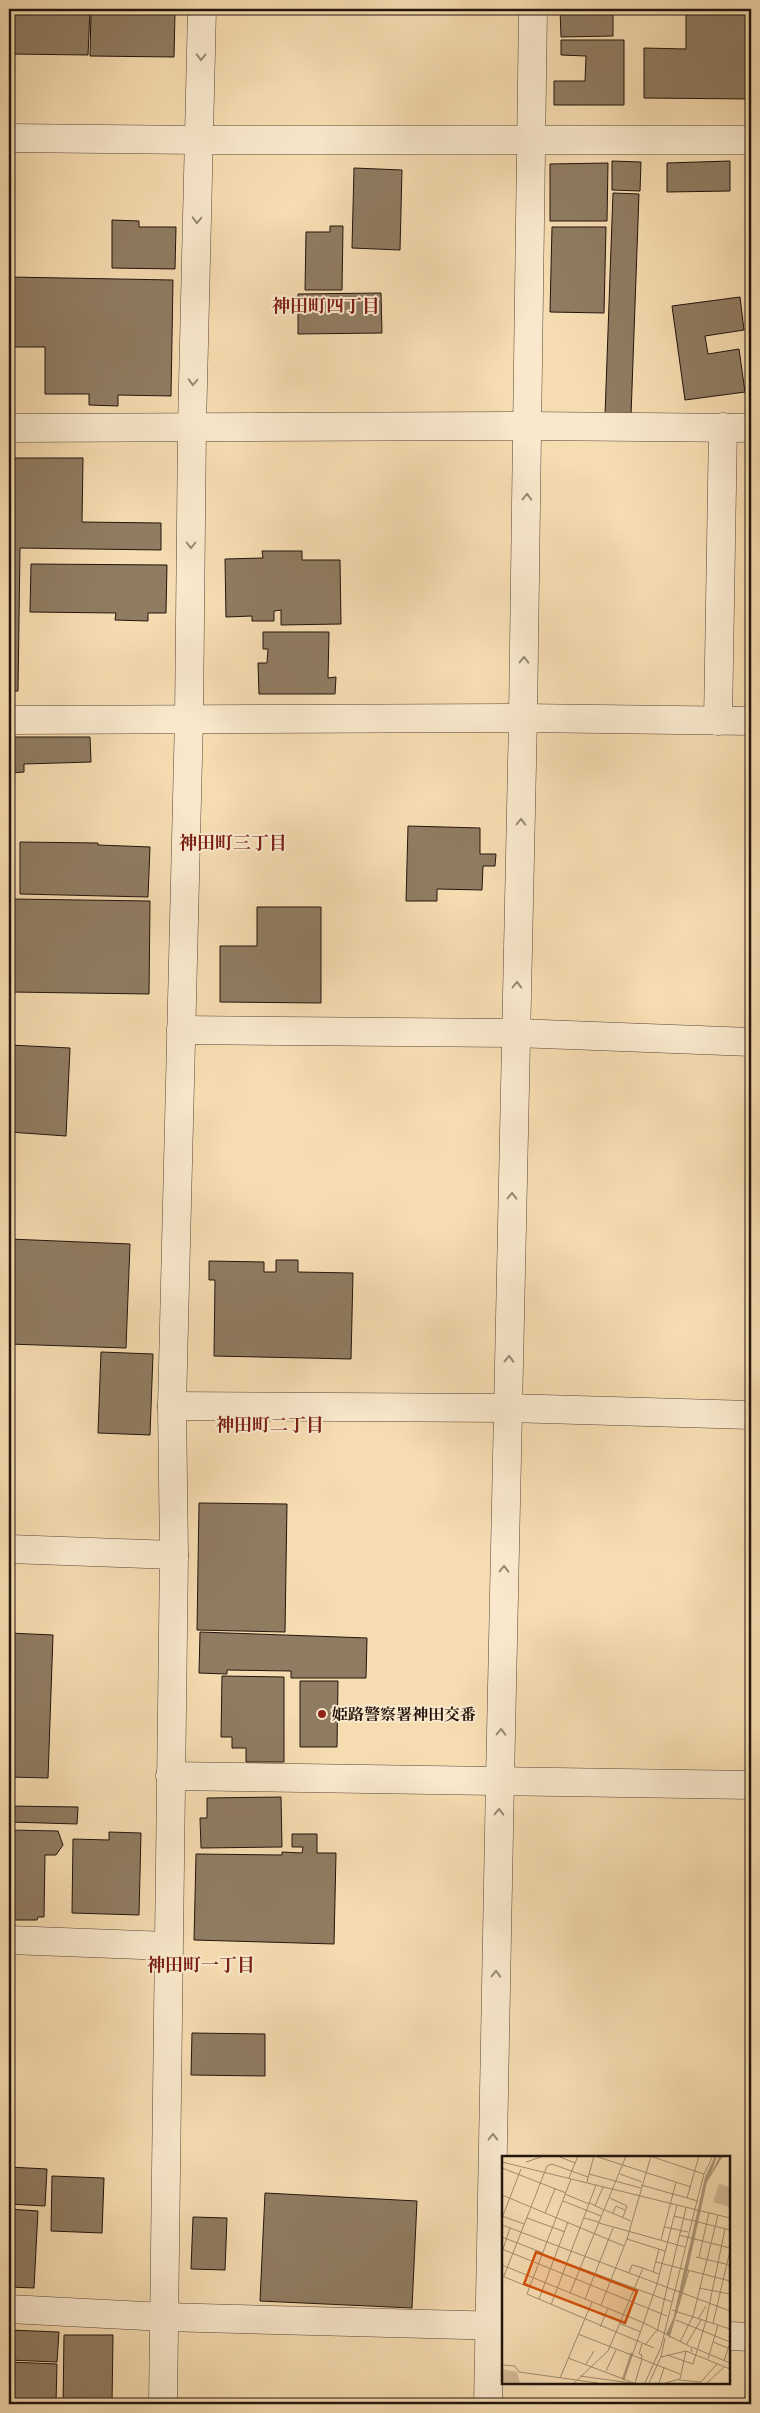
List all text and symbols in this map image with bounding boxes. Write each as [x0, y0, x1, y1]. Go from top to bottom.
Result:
one-way arrow [196, 54, 206, 62]
one-way arrow [192, 216, 202, 224]
district label: 神田町四丁目 [272, 295, 380, 317]
one-way arrow [188, 379, 198, 387]
one-way arrow [521, 493, 532, 501]
one-way arrow [186, 542, 196, 549]
one-way arrow [519, 656, 529, 664]
one-way arrow [516, 818, 526, 826]
district label: 神田町三丁目 [179, 832, 287, 854]
one-way arrow [512, 980, 522, 988]
one-way arrow [507, 1192, 517, 1200]
one-way arrow [503, 1355, 514, 1363]
district label: 神田町二丁目 [216, 1414, 324, 1436]
one-way arrow [499, 1565, 509, 1573]
place label: 姫路警察署神田交番 [332, 1704, 476, 1724]
marker: 姫路警察署神田交番 [316, 1708, 328, 1720]
one-way arrow [495, 1727, 506, 1735]
one-way arrow [494, 1808, 504, 1816]
district label: 神田町一丁目 [147, 1954, 255, 1976]
one-way arrow [491, 1970, 501, 1978]
one-way arrow [488, 2133, 498, 2140]
inset map [502, 2156, 730, 2383]

